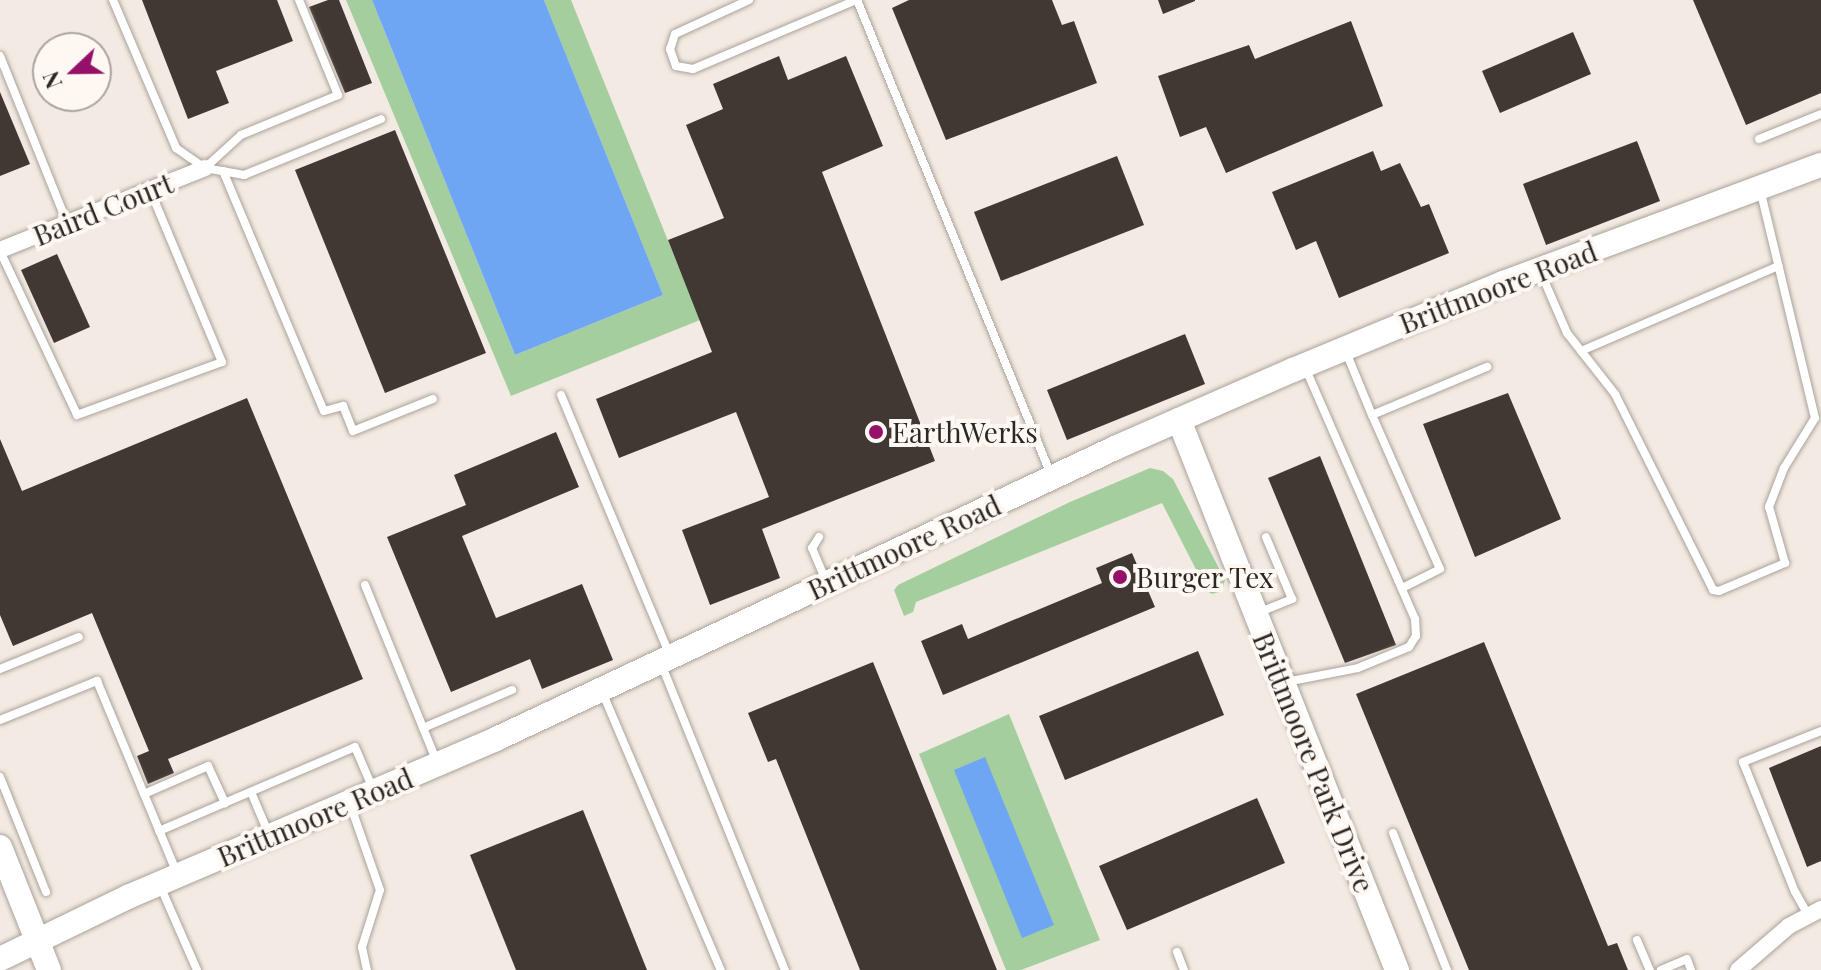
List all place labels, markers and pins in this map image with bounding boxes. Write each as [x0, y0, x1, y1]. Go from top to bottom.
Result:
place label: EarthWerks [892, 415, 1038, 449]
marker: EarthWerks [867, 423, 885, 441]
place label: Burger Tex [1136, 560, 1275, 594]
marker: Burger Tex [1111, 568, 1129, 586]

